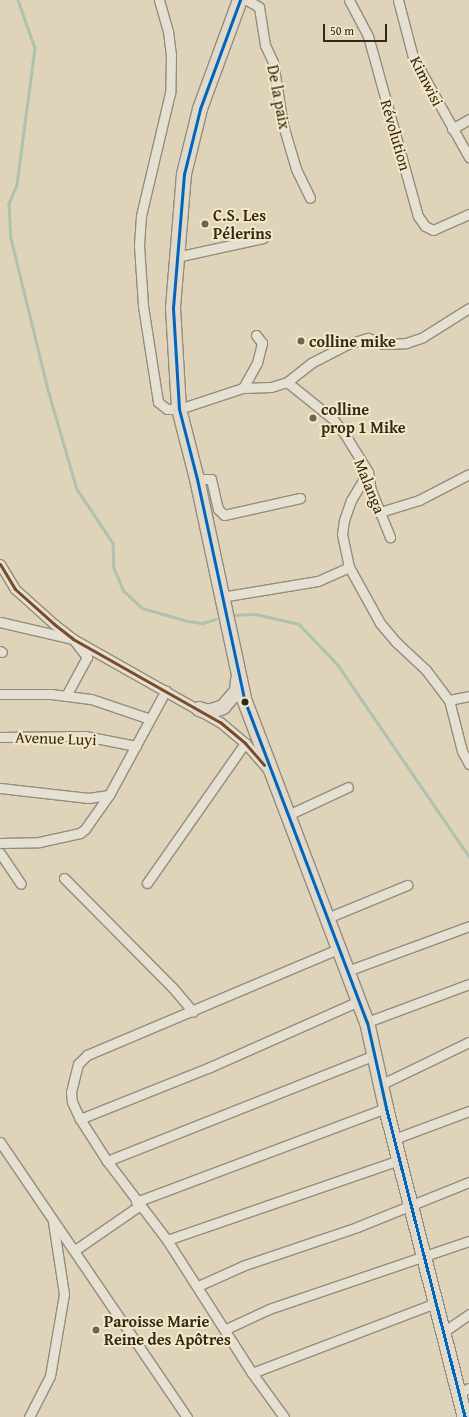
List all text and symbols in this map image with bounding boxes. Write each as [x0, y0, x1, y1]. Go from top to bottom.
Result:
scale bar [325, 16, 389, 42]
text: 50 m [330, 22, 354, 39]
street label: Kimwisi [406, 53, 448, 109]
street label: De la paix [263, 63, 295, 131]
street label: Révolution [377, 97, 415, 173]
place label: C.S. Les Pélerins [213, 205, 272, 243]
marker: C.S. Les Pélerins [200, 219, 210, 229]
place label: colline mike [309, 331, 396, 351]
marker: colline mike [296, 336, 306, 346]
place label: colline prop 1 Mike [321, 399, 406, 437]
marker: colline prop 1 Mike [308, 413, 318, 423]
street label: Malanga [350, 456, 390, 516]
unlabelled marker [240, 697, 250, 707]
street label: Avenue Luyi [15, 727, 97, 749]
place label: Paroisse Marie Reine des Apôtres [104, 1311, 231, 1349]
marker: Paroisse Marie Reine des Apôtres [91, 1325, 101, 1335]

